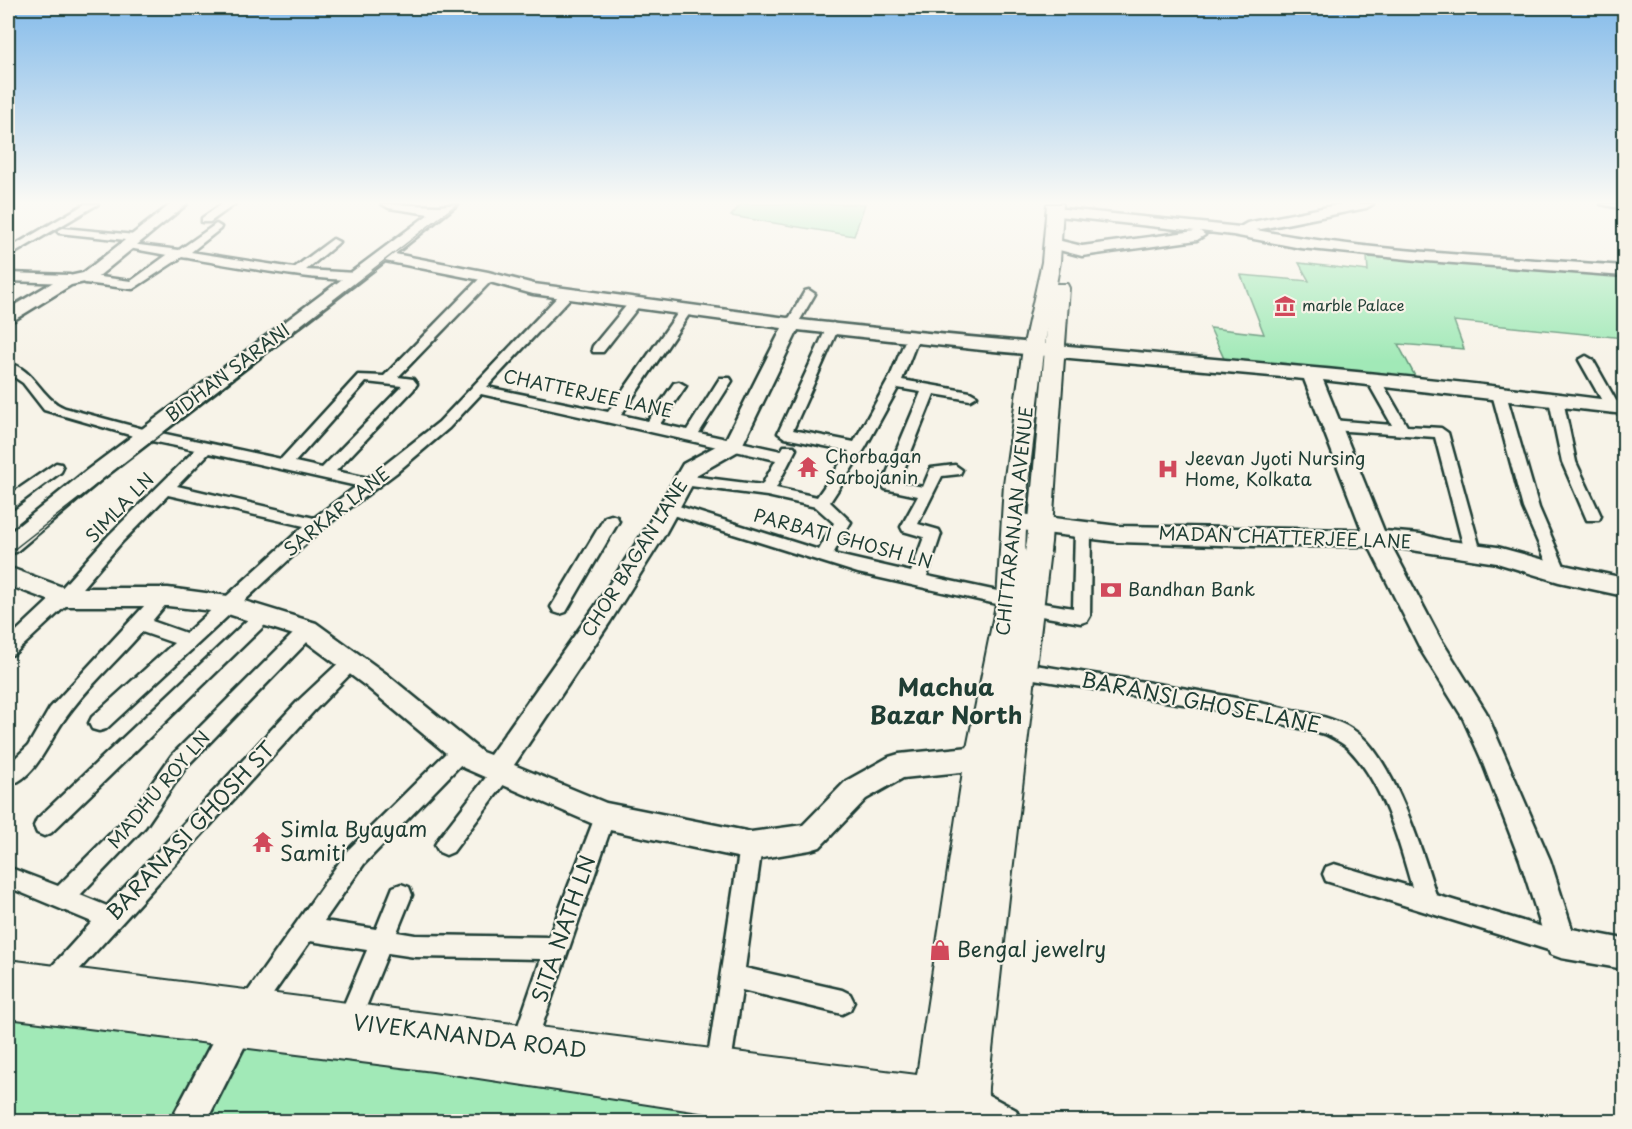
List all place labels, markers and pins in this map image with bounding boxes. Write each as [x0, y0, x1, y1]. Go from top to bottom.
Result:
place label: marble Palace [1302, 293, 1405, 316]
museum icon: marble Palace [1273, 294, 1297, 318]
place label: Chorbagan Sarbojanin [825, 442, 922, 490]
place label: Jeevan Jyoti Nursing Home, Kolkata [1185, 444, 1365, 492]
temple icon: Chorbagan Sarbojanin [796, 455, 820, 479]
hospital icon: Jeevan Jyoti Nursing Home, Kolkata [1156, 457, 1180, 481]
place label: Bandhan Bank [1128, 575, 1255, 602]
bank icon: Bandhan Bank [1099, 578, 1123, 602]
place label: Simla Byayam Samiti [280, 812, 427, 868]
temple icon: Simla Byayam Samiti [251, 830, 275, 854]
place label: Bengal jewelry [957, 932, 1106, 964]
shop icon: Bengal jewelry [928, 938, 952, 962]

